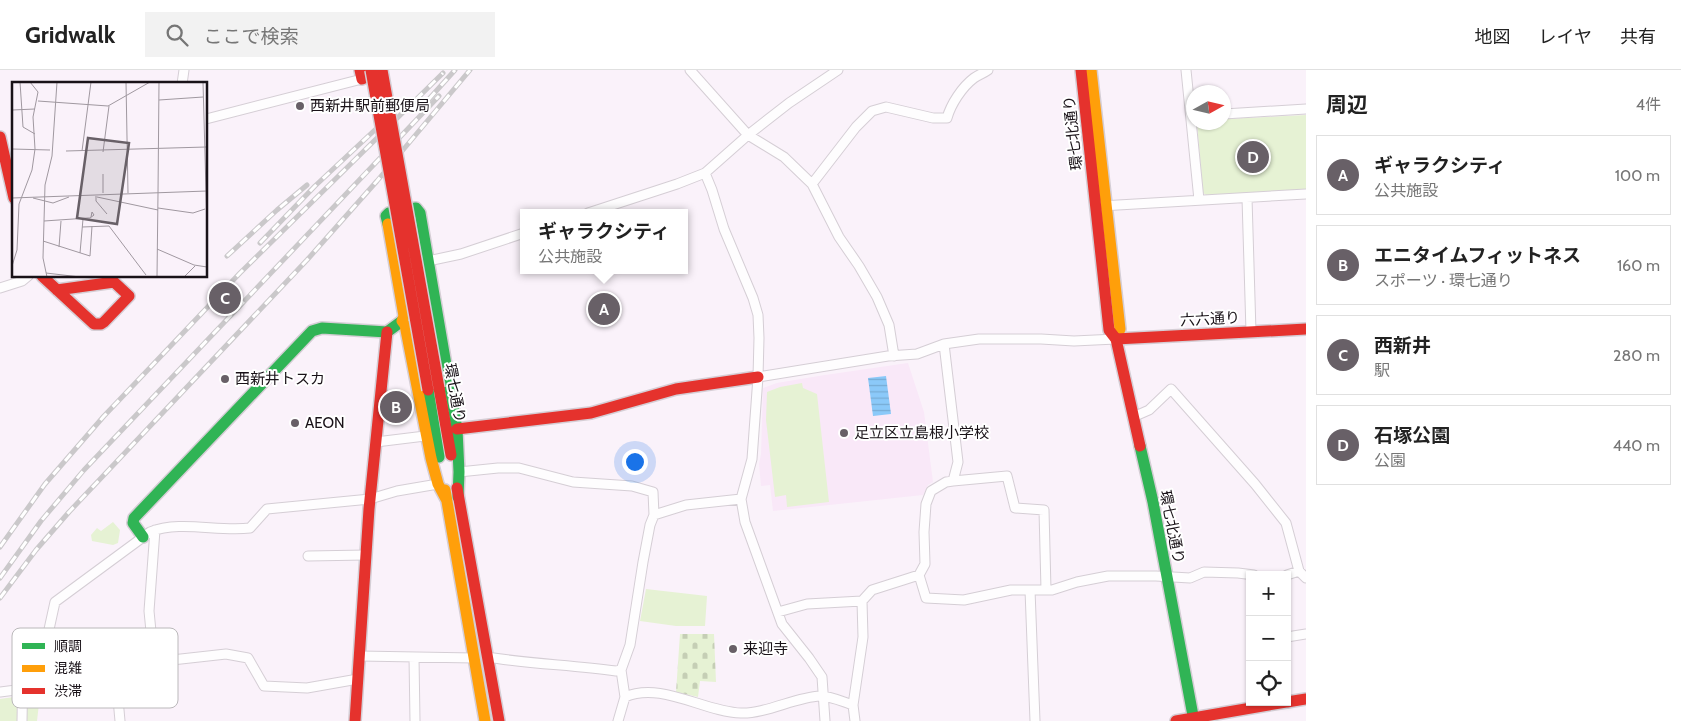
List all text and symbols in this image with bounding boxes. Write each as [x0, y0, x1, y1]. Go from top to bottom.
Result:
search box [145, 12, 495, 57]
text: Gridwalk [25, 20, 115, 49]
icon: search [163, 21, 191, 49]
text: ここで検索 [203, 25, 298, 48]
text: 地図 [1475, 26, 1511, 48]
text: レイヤ [1539, 26, 1592, 48]
text: 共有 [1620, 26, 1656, 48]
inset map [12, 82, 208, 278]
north arrow [1186, 85, 1231, 130]
text: 周辺 [1326, 92, 1368, 117]
street label: 環七北通り [1060, 95, 1086, 171]
text: 4件 [1636, 95, 1661, 114]
place label: 西新井駅前郵便局 [310, 97, 430, 115]
marker: 西新井駅前郵便局 [294, 100, 306, 112]
pin: D [1237, 138, 1269, 176]
text: ギャラクシティ [1374, 154, 1506, 177]
text: A [1338, 166, 1348, 185]
text: 100 m [1615, 166, 1660, 185]
text: 公共施設 [1374, 181, 1438, 200]
popup [520, 209, 688, 274]
text: ギャラクシティ [538, 220, 670, 243]
text: エニタイムフィットネス [1374, 244, 1581, 267]
text: 公共施設 [538, 247, 602, 266]
text: B [1338, 256, 1348, 275]
text: 160 m [1617, 256, 1660, 275]
text: スポーツ · 環七通り [1374, 271, 1513, 290]
pin: C [209, 279, 241, 317]
pin: A [588, 290, 620, 328]
street label: 六六通り [1180, 308, 1240, 330]
text: 西新井 [1374, 334, 1431, 357]
text: C [1338, 346, 1348, 365]
text: 280 m [1613, 346, 1660, 365]
text: 駅 [1374, 361, 1390, 380]
street label: 環七通り [441, 362, 469, 424]
place label: 西新井トスカ [235, 370, 325, 388]
marker: 西新井トスカ [219, 373, 231, 385]
pin: B [380, 388, 412, 426]
place label: AEON [305, 414, 345, 432]
marker: AEON [289, 417, 301, 429]
place label: 足立区立島根小学校 [854, 424, 989, 442]
text: 石塚公園 [1374, 424, 1450, 447]
marker: 足立区立島根小学校 [838, 427, 850, 439]
text: D [1337, 436, 1349, 455]
text: 440 m [1613, 436, 1660, 455]
your location [622, 449, 648, 475]
text: 公園 [1374, 451, 1406, 470]
street label: 環七北通り [1156, 488, 1188, 566]
map controls [1246, 571, 1291, 706]
button: + [1246, 571, 1291, 616]
button: − [1246, 616, 1291, 661]
legend [12, 628, 178, 708]
text: 順調 [54, 637, 82, 655]
place label: 来迎寺 [743, 640, 788, 658]
marker: 来迎寺 [727, 643, 739, 655]
text: 混雑 [54, 659, 82, 677]
button: locate [1246, 661, 1291, 706]
text: 渋滞 [54, 682, 82, 700]

